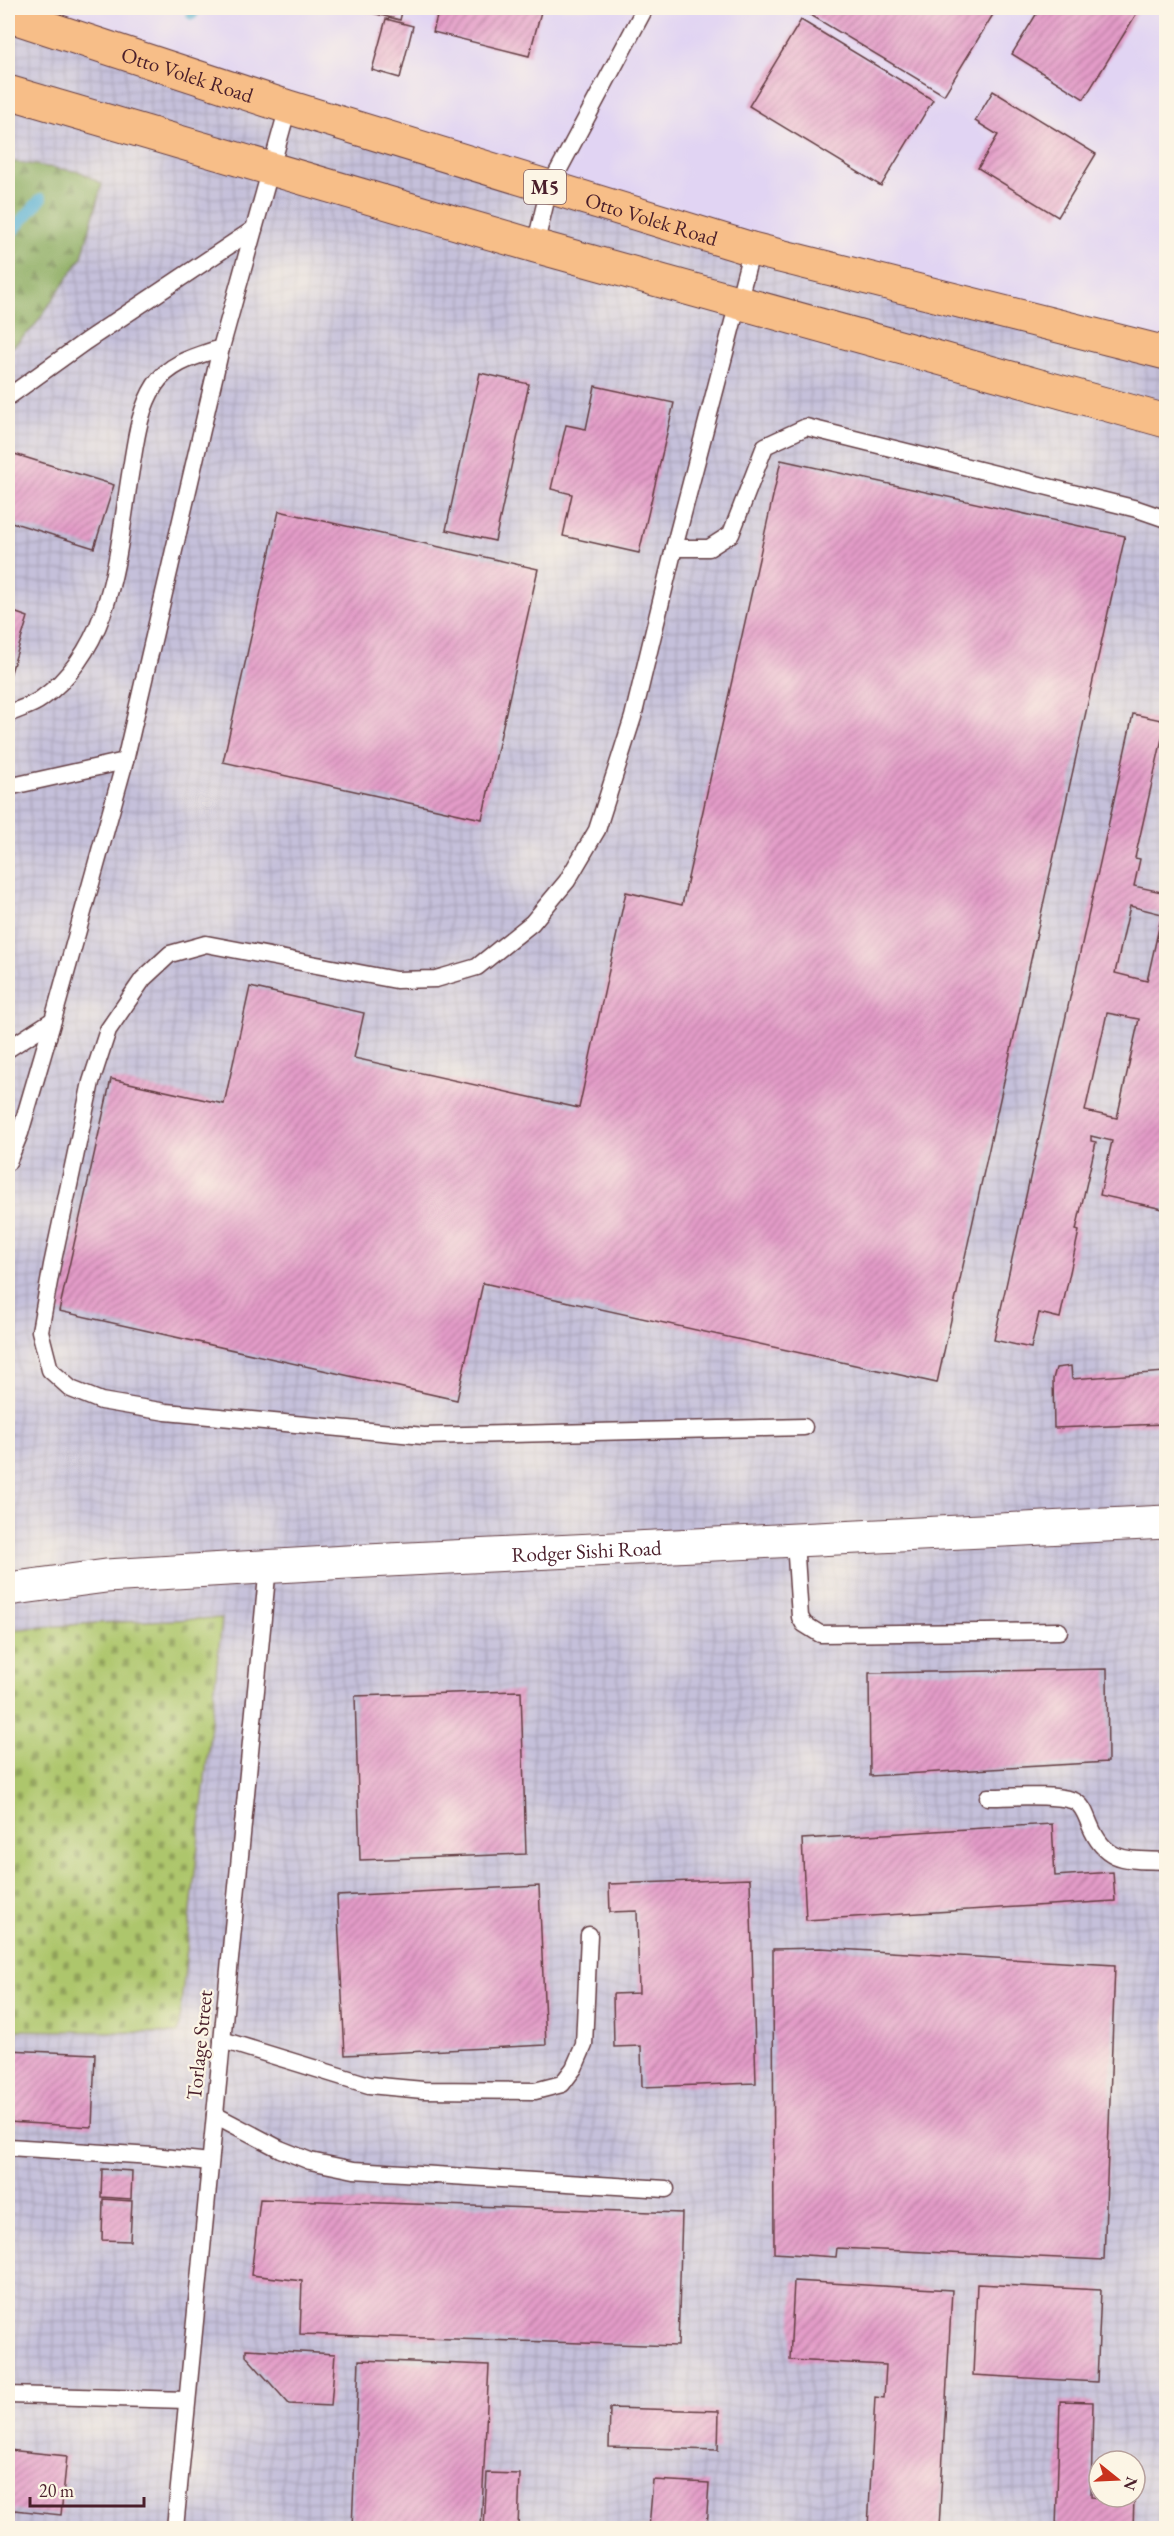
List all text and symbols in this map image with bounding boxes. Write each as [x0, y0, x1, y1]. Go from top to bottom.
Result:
street label: Otto Volek Road [118, 40, 257, 108]
road number: M5 [524, 170, 566, 204]
street label: Otto Volek Road [582, 185, 722, 251]
street label: Rodger Sishi Road [511, 1533, 663, 1567]
street label: Torlage Street [180, 1988, 218, 2101]
north arrow [1087, 2449, 1147, 2509]
scale bar [30, 2470, 144, 2508]
text: N [1119, 2474, 1143, 2493]
text: 20 m [39, 2479, 74, 2502]

